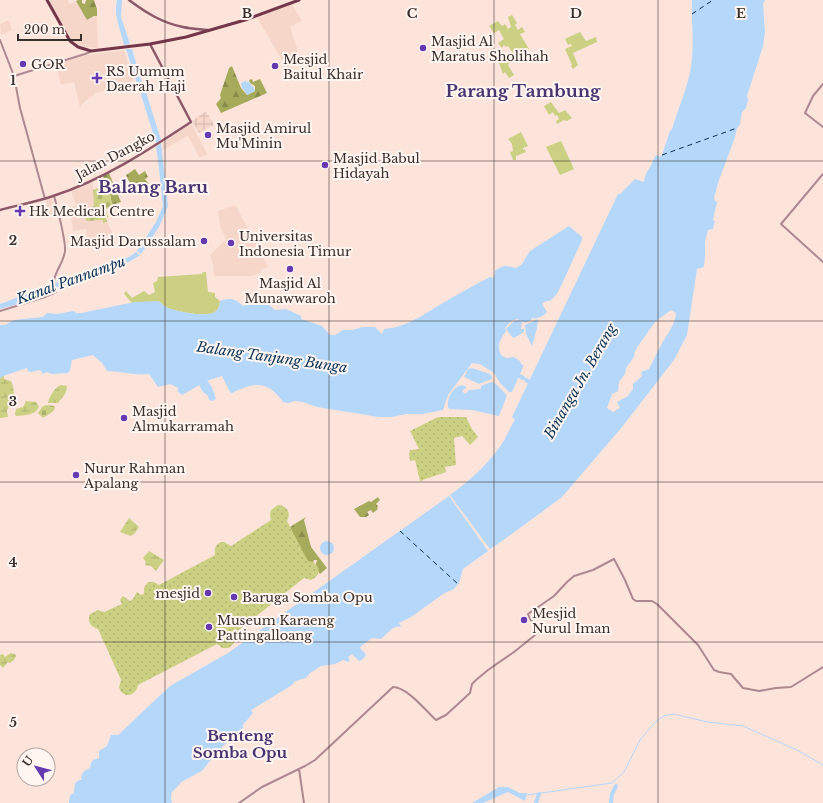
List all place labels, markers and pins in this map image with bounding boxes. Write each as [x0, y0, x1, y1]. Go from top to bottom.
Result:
place label: Masjid Al Maratus Sholihah [431, 33, 549, 65]
marker: Masjid Al Maratus Sholihah [418, 43, 428, 53]
place label: Mesjid Baitul Khair [283, 51, 364, 83]
place label: GOR [31, 56, 65, 73]
marker: GOR [18, 59, 28, 69]
marker: Mesjid Baitul Khair [270, 61, 280, 71]
place label: RS Uumum Daerah Haji [106, 63, 186, 95]
marker: RS Uumum Daerah Haji [91, 72, 103, 84]
place label: Masjid Amirul Mu'Minin [216, 120, 311, 152]
marker: Masjid Amirul Mu'Minin [203, 130, 213, 140]
place label: Masjid Babul Hidayah [333, 150, 420, 182]
marker: Masjid Babul Hidayah [320, 160, 330, 170]
place label: Hk Medical Centre [29, 203, 154, 220]
marker: Hk Medical Centre [14, 205, 26, 217]
place label: Universitas Indonesia Timur [239, 228, 352, 260]
place label: Masjid Darussalam [70, 233, 196, 250]
marker: Masjid Darussalam [199, 236, 209, 246]
marker: Universitas Indonesia Timur [226, 238, 236, 248]
marker: Masjid Al Munawwaroh [285, 264, 295, 274]
place label: Masjid Al Munawwaroh [244, 275, 336, 307]
place label: Masjid Almukarramah [131, 403, 234, 435]
marker: Masjid Almukarramah [119, 413, 129, 423]
place label: Nurur Rahman Apalang [83, 460, 185, 492]
marker: Nurur Rahman Apalang [71, 470, 81, 480]
place label: mesjid [156, 585, 200, 602]
marker: mesjid [203, 588, 213, 598]
place label: Baruga Somba Opu [242, 589, 373, 606]
marker: Baruga Somba Opu [229, 592, 239, 602]
place label: Mesjid Nurul Iman [532, 605, 611, 637]
place label: Museum Karaeng Pattingalloang [217, 612, 334, 644]
marker: Mesjid Nurul Iman [519, 615, 529, 625]
marker: Museum Karaeng Pattingalloang [204, 622, 214, 632]

